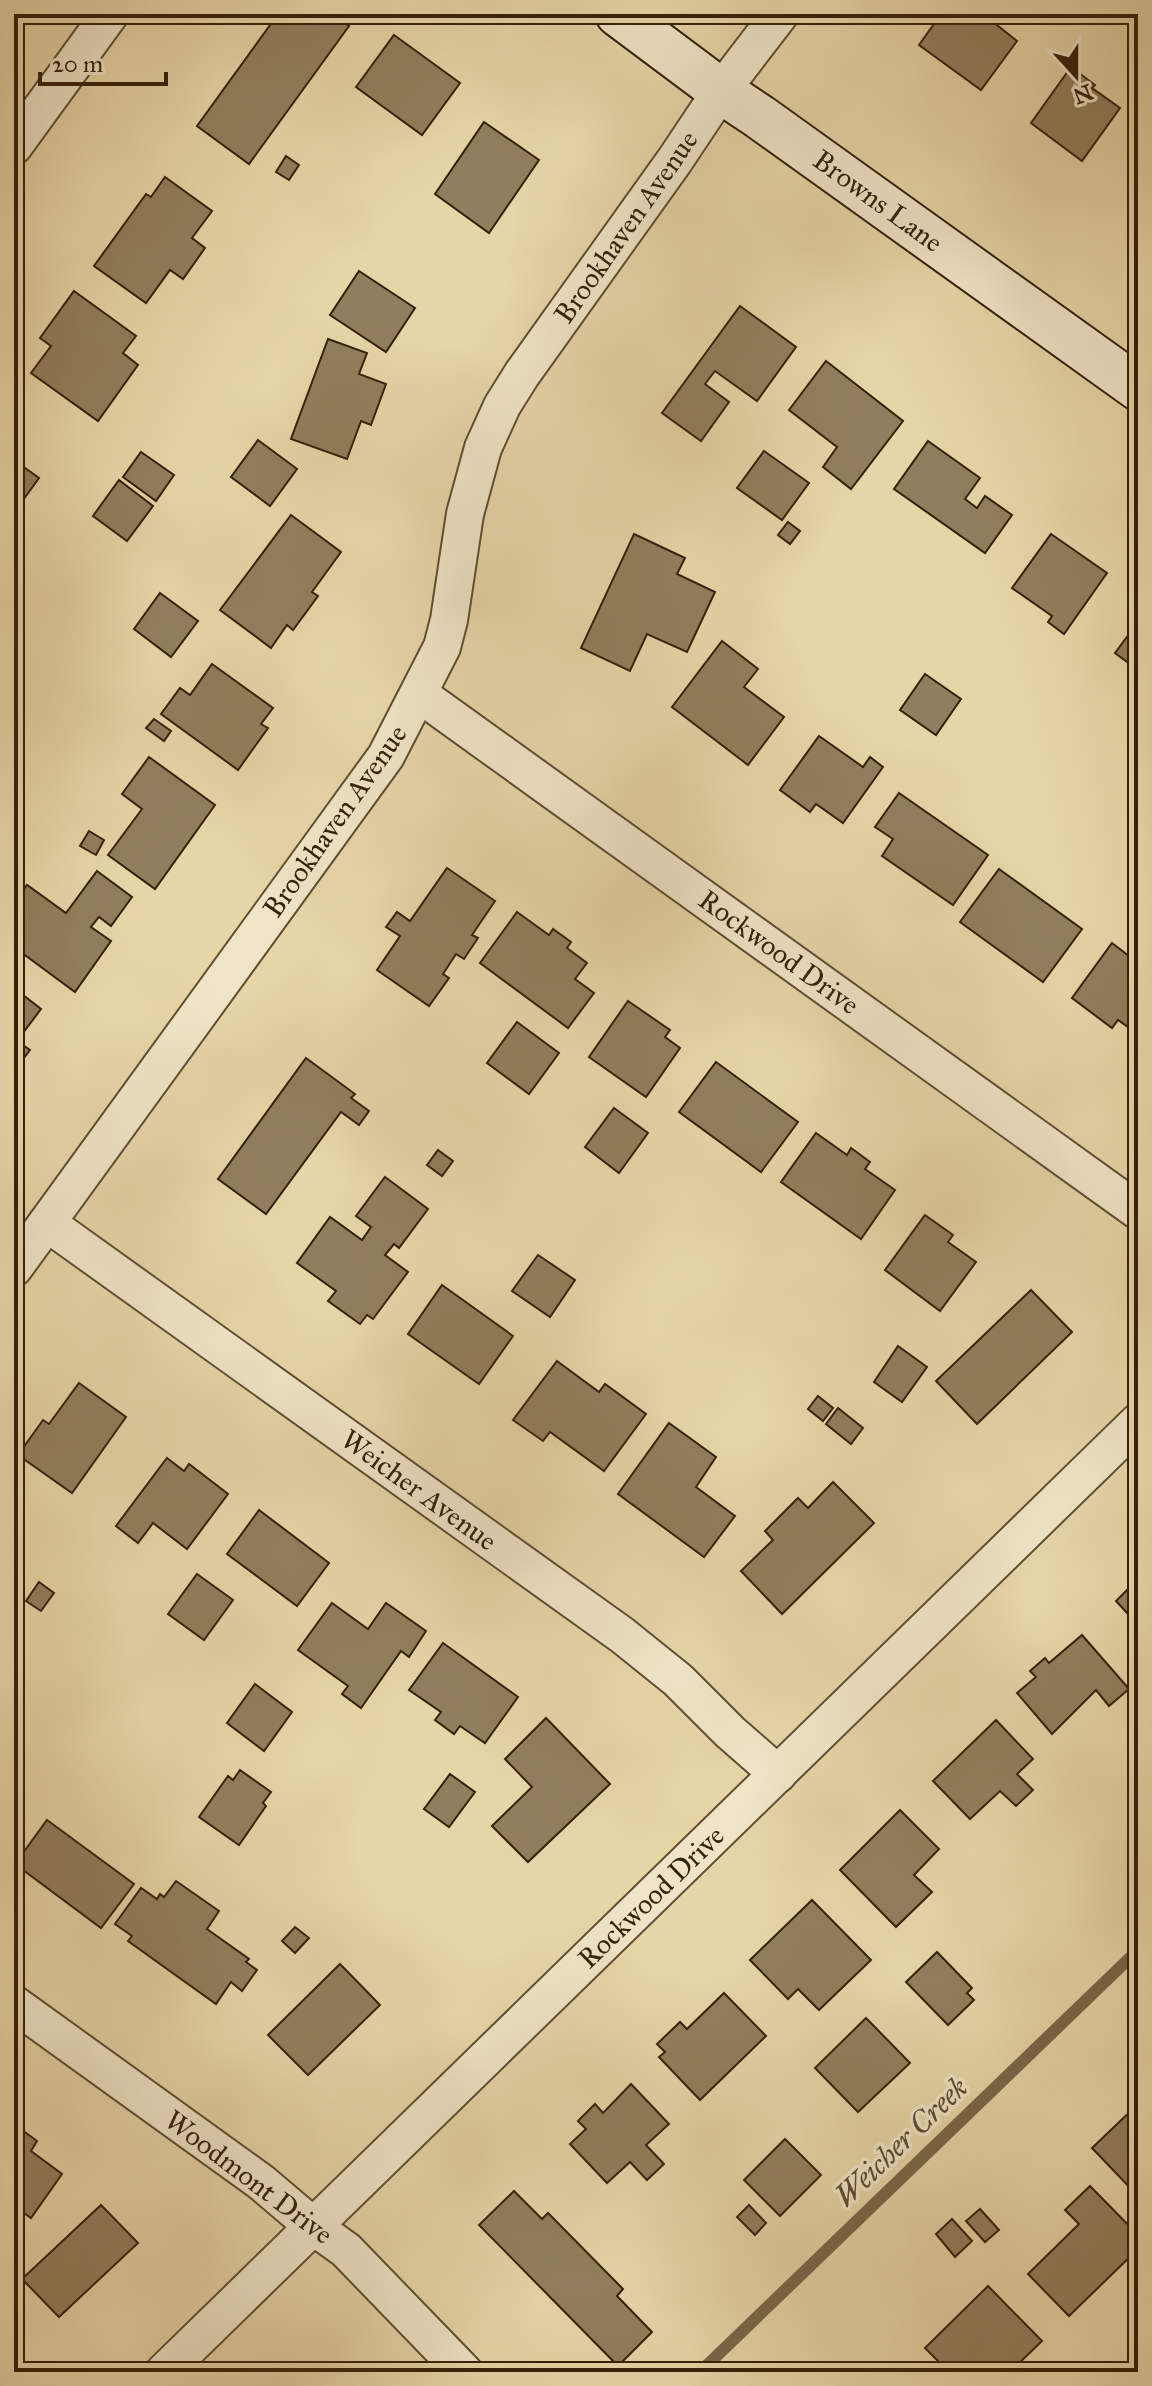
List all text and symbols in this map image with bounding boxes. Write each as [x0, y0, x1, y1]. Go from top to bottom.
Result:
scale bar [40, 36, 166, 86]
north arrow [1036, 36, 1116, 116]
text: 20 m [52, 49, 103, 79]
text: N [1069, 78, 1097, 110]
street label: Brookhaven Avenue [546, 124, 706, 330]
street label: Browns Lane [806, 142, 950, 260]
street label: Brookhaven Avenue [255, 718, 415, 924]
street label: Rockwood Drive [692, 882, 866, 1022]
street label: Weicher Avenue [334, 1422, 504, 1558]
street label: Rockwood Drive [570, 1818, 732, 1976]
water label: Weicher Creek [827, 2070, 975, 2214]
street label: Woodmont Drive [158, 2102, 340, 2252]

